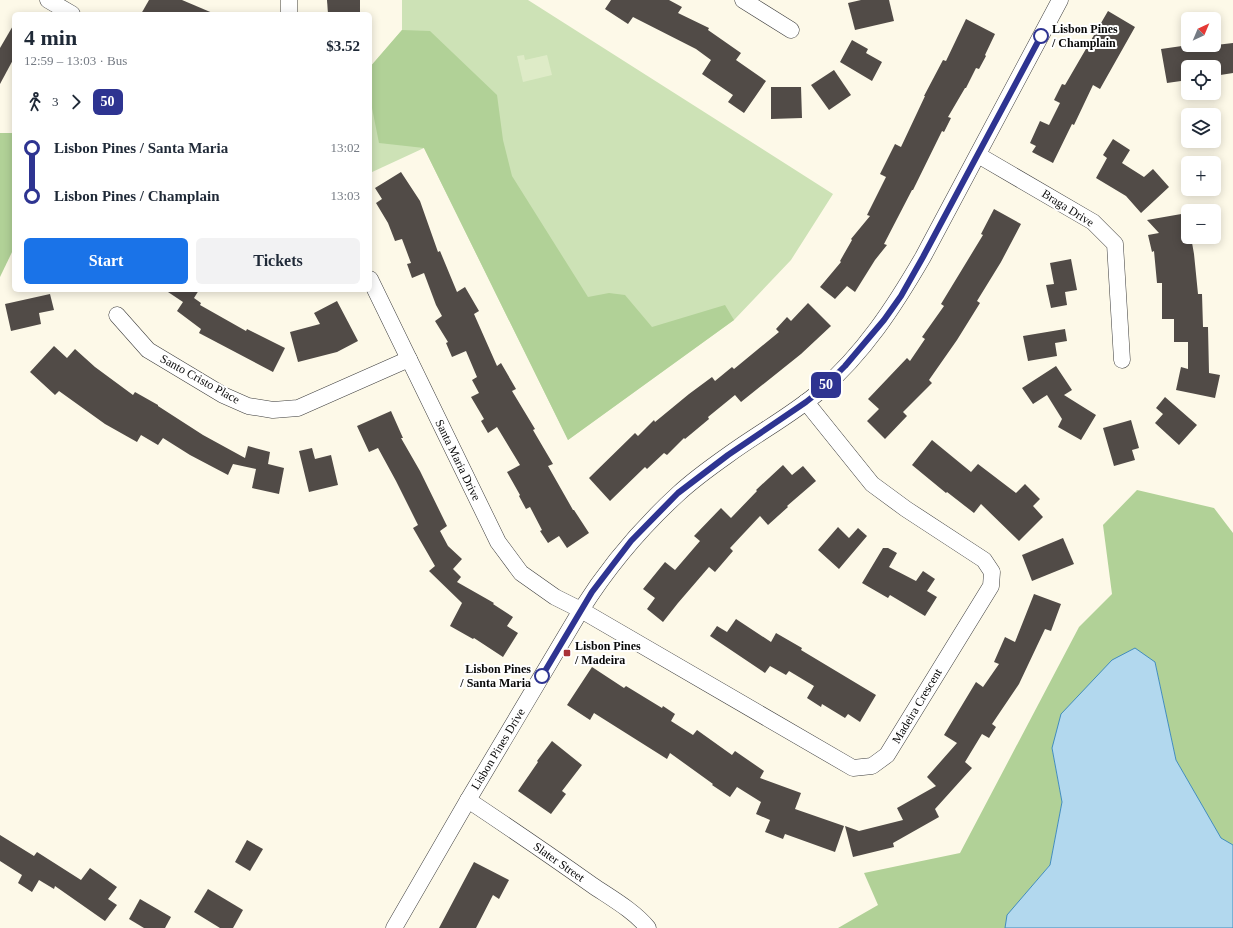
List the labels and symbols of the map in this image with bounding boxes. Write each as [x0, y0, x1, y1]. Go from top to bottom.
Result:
north arrow [1181, 12, 1221, 52]
place label: Lisbon Pines / Champlain [1051, 22, 1118, 50]
marker: Lisbon Pines / Champlain [1033, 28, 1049, 44]
street label: Braga Drive [1039, 186, 1097, 230]
street label: Santo Cristo Place [158, 351, 242, 407]
line badge: 50 [808, 372, 844, 398]
street label: Santa Maria Drive [432, 417, 484, 503]
place label: Lisbon Pines / Madeira [574, 639, 641, 667]
marker: Lisbon Pines / Madeira [562, 648, 572, 658]
place label: Lisbon Pines / Santa Maria [459, 662, 531, 690]
street label: Madeira Crescent [889, 665, 945, 746]
marker: Lisbon Pines / Santa Maria [534, 668, 550, 684]
street label: Lisbon Pines Drive [468, 706, 528, 792]
street label: Slater Street [531, 839, 588, 885]

